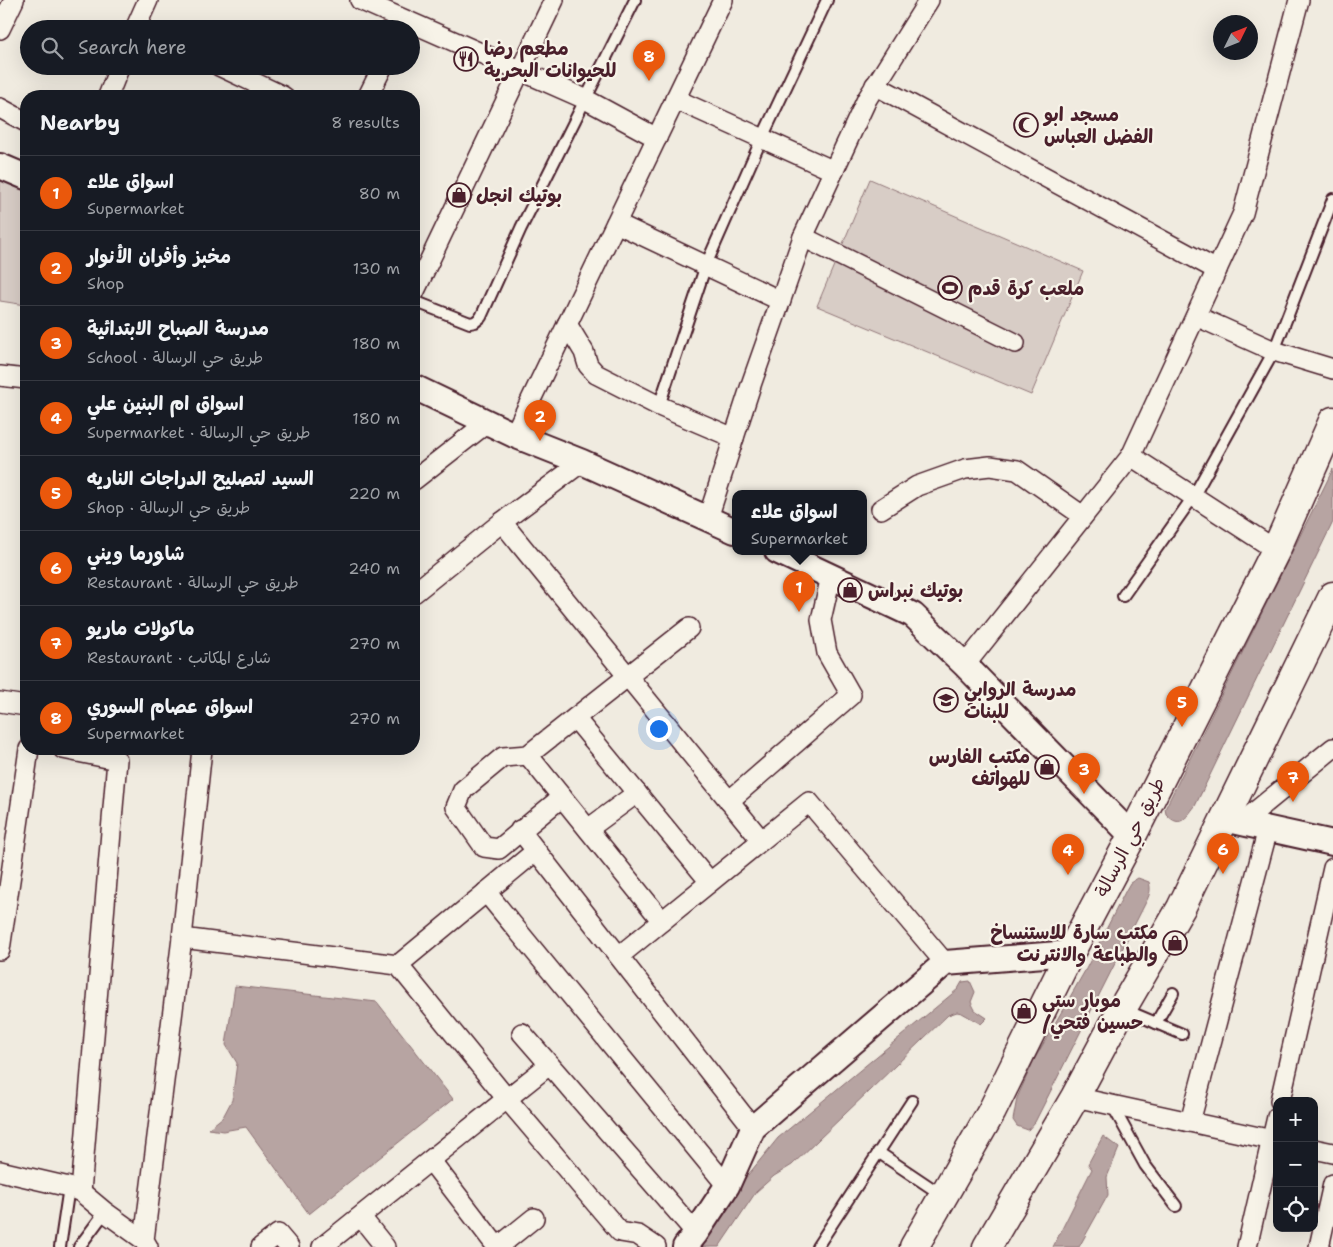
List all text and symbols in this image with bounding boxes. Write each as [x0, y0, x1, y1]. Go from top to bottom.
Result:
north arrow [1213, 15, 1258, 60]
search box [20, 20, 420, 75]
icon: search [38, 34, 66, 62]
text: Search here [78, 35, 187, 60]
place label: مطعم رضا للحيوانات البحرية [484, 36, 616, 83]
pin: 8 [633, 40, 665, 81]
restaurant icon: مطعم رضا للحيوانات البحرية [453, 46, 479, 72]
place label: مسجد ابو الفضل العباس [1042, 102, 1153, 149]
text: Nearby [40, 109, 120, 137]
text: 8 results [331, 112, 400, 133]
mosque icon: مسجد ابو الفضل العباس [1013, 112, 1039, 138]
text: اسواق علاء [87, 169, 174, 194]
shop icon: بوتيك انجل [446, 182, 472, 208]
text: 1 [52, 183, 60, 204]
text: 80 m [359, 183, 400, 204]
place label: بوتيك انجل [476, 183, 562, 208]
text: Supermarket [87, 198, 184, 219]
text: مخبز وأفران الأنوار [87, 244, 231, 269]
text: 2 [50, 258, 62, 279]
text: 130 m [353, 258, 400, 279]
text: Shop [87, 273, 124, 294]
sports icon: ملعب كرة قدم [937, 275, 963, 301]
place label: ملعب كرة قدم [968, 276, 1084, 303]
text: مدرسة الصباح الابتدائية [87, 316, 269, 341]
text: 3 [50, 333, 62, 354]
text: 180 m [352, 333, 400, 354]
text: School · طريق حي الرسالة [87, 347, 263, 368]
text: اسواق ام البنين علي [87, 391, 244, 416]
pin: 2 [524, 400, 556, 441]
text: 4 [50, 408, 62, 429]
text: 180 m [352, 408, 400, 429]
text: Supermarket · طريق حي الرسالة [87, 422, 310, 443]
text: السيد لتصليح الدراجات الناريه [87, 466, 314, 491]
text: 5 [51, 483, 61, 504]
text: 220 m [348, 483, 400, 504]
popup [732, 490, 867, 555]
text: Shop · طريق حي الرسالة [87, 497, 250, 518]
text: اسواق علاء [751, 499, 837, 524]
text: Supermarket [751, 528, 848, 549]
text: شاورما ويني [87, 541, 184, 566]
text: 6 [50, 558, 62, 579]
text: 240 m [348, 558, 400, 579]
pin: 1 [783, 571, 815, 612]
text: Restaurant · طريق حي الرسالة [87, 572, 299, 593]
shop icon: بوتيك نبراس [837, 577, 863, 603]
place label: بوتيك نبراس [868, 578, 963, 603]
text: ماكولات ماريو [87, 616, 195, 641]
text: 7 [50, 633, 62, 654]
text: 270 m [349, 633, 400, 654]
text: Restaurant · شارع المكاتب [87, 647, 271, 668]
place label: مدرسة الروابي للبنات [964, 677, 1076, 724]
pin: 5 [1166, 686, 1198, 727]
school or university icon: مدرسة الروابي للبنات [933, 687, 959, 713]
text: اسواق عصام السوري [87, 694, 253, 719]
text: 8 [50, 708, 62, 729]
text: 270 m [349, 708, 400, 729]
your location [646, 716, 672, 742]
text: Supermarket [87, 723, 184, 744]
place label: مكتب الفارس للهواتف [929, 744, 1030, 792]
pin: 3 [1068, 753, 1100, 794]
shop icon: مكتب الفارس للهواتف [1034, 754, 1060, 780]
pin: 7 [1277, 761, 1309, 802]
street label: طريق حي الرسالة [1089, 773, 1174, 903]
pin: 6 [1207, 833, 1239, 874]
pin: 4 [1052, 834, 1084, 875]
place label: مكتب سارة للاستنساخ والطباعة والانترنت [990, 920, 1158, 968]
shop icon: مكتب سارة للاستنساخ والطباعة والانترنت [1162, 930, 1188, 956]
place label: موبار ستي /حسين فتحي [1042, 988, 1143, 1039]
shop icon: موبار ستي /حسين فتحي [1011, 998, 1037, 1024]
map controls [1273, 1097, 1318, 1232]
button: + [1273, 1097, 1318, 1142]
button: − [1273, 1142, 1318, 1187]
button: locate [1273, 1187, 1318, 1232]

